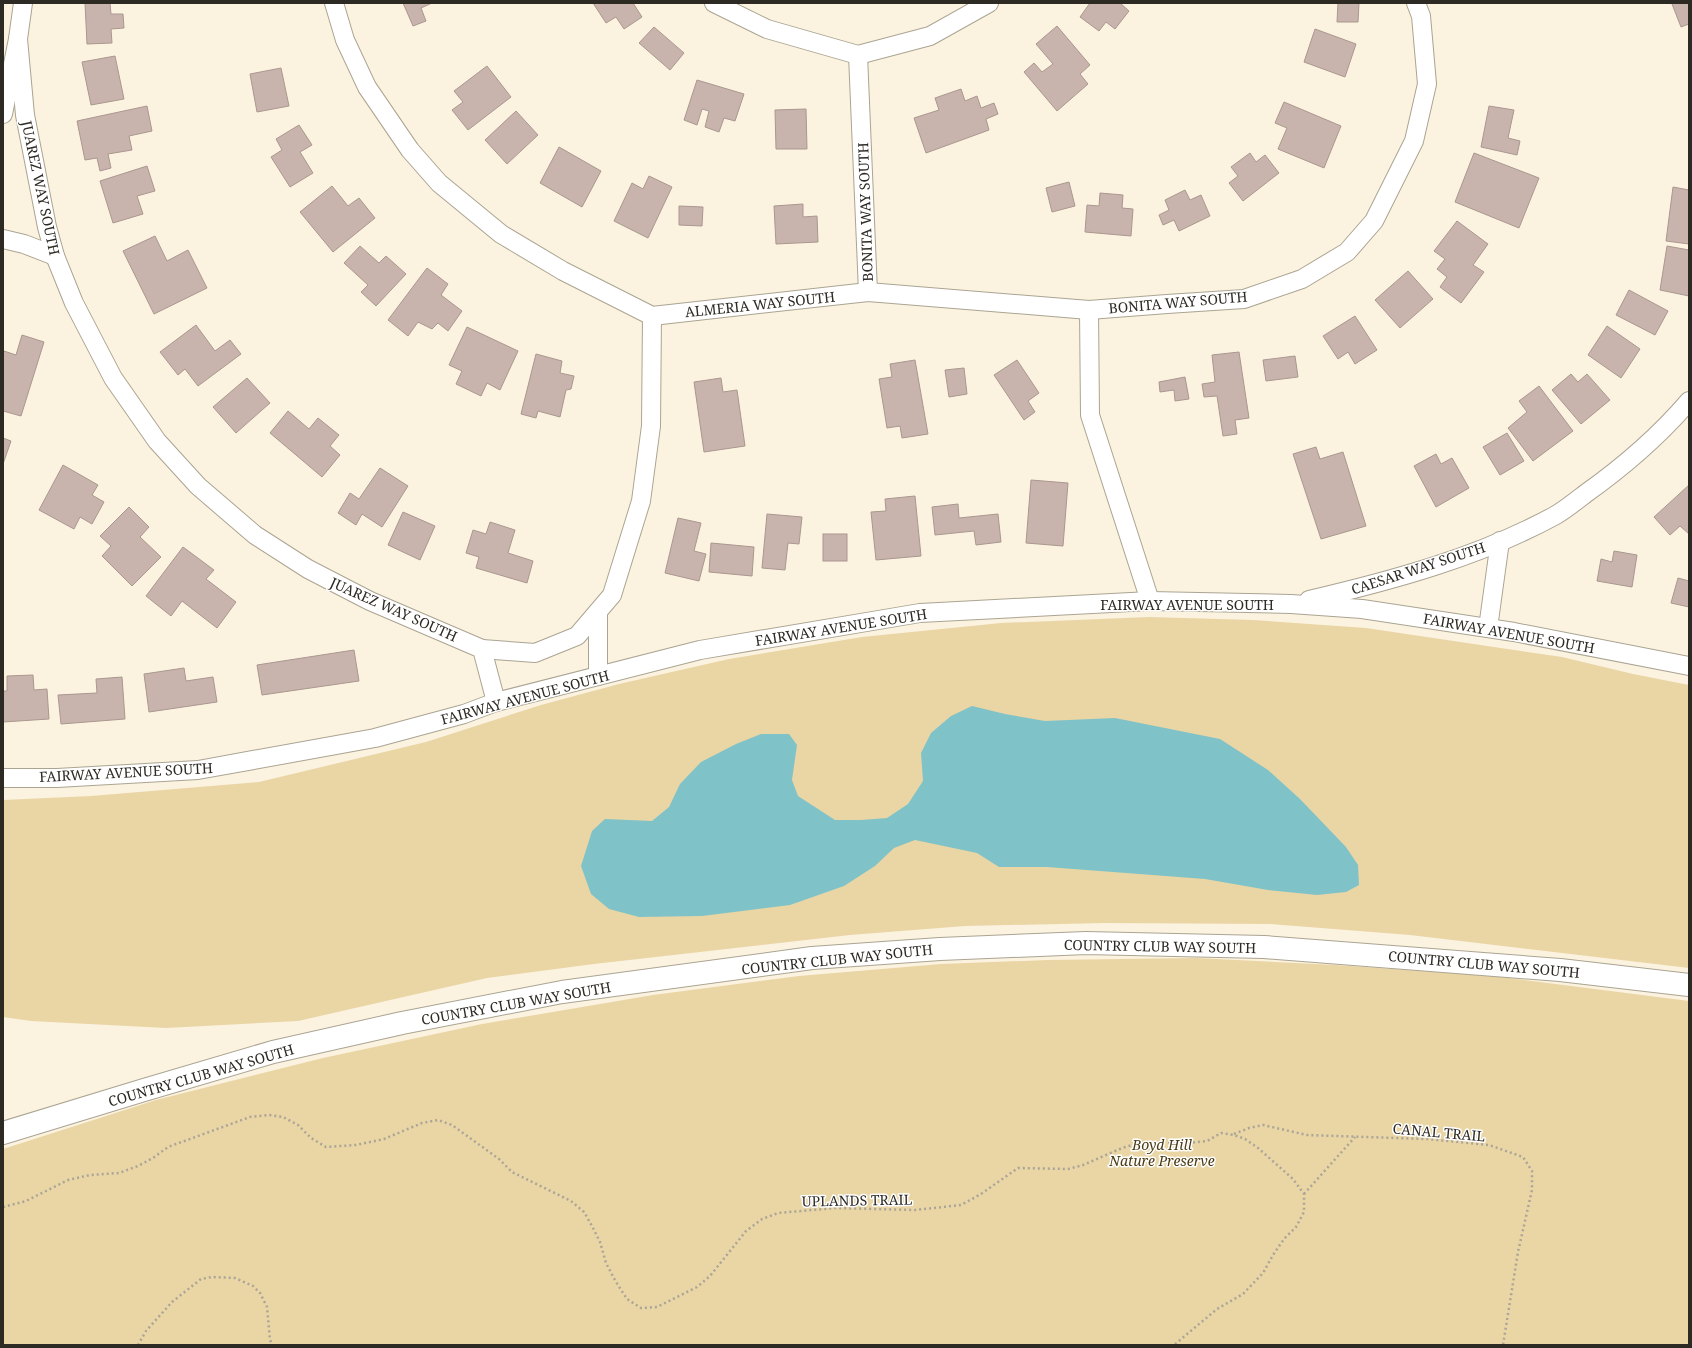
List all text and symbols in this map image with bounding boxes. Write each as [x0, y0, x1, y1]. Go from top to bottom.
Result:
street label: JUAREZ WAY SOUTH [17, 118, 65, 257]
street label: BONITA WAY SOUTH [853, 142, 877, 282]
street label: BONITA WAY SOUTH [1108, 286, 1248, 318]
street label: ALMERIA WAY SOUTH [684, 287, 836, 321]
street label: CAESAR WAY SOUTH [1349, 537, 1487, 599]
street label: JUAREZ WAY SOUTH [327, 572, 461, 646]
street label: FAIRWAY AVENUE SOUTH [1100, 595, 1274, 614]
street label: FAIRWAY AVENUE SOUTH [754, 604, 928, 650]
street label: FAIRWAY AVENUE SOUTH [1422, 609, 1596, 657]
street label: FAIRWAY AVENUE SOUTH [439, 665, 611, 729]
street label: FAIRWAY AVENUE SOUTH [39, 758, 213, 786]
street label: COUNTRY CLUB WAY SOUTH [1064, 935, 1256, 957]
street label: COUNTRY CLUB WAY SOUTH [740, 940, 934, 978]
street label: COUNTRY CLUB WAY SOUTH [1387, 946, 1581, 982]
street label: COUNTRY CLUB WAY SOUTH [420, 977, 612, 1029]
street label: COUNTRY CLUB WAY SOUTH [106, 1039, 296, 1111]
street label: CANAL TRAIL [1392, 1118, 1486, 1146]
park label: Boyd Hill Nature Preserve [1108, 1135, 1215, 1170]
street label: UPLANDS TRAIL [801, 1190, 913, 1210]

